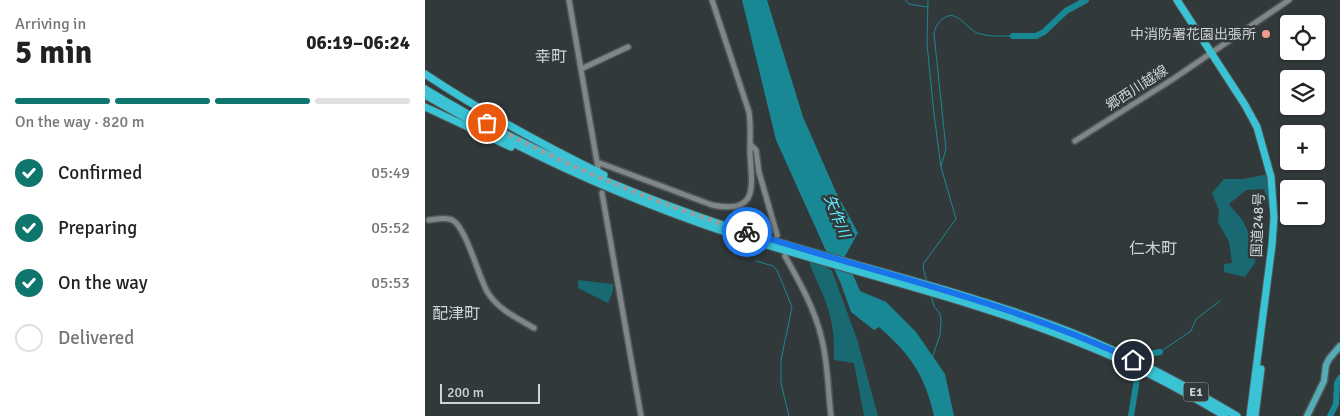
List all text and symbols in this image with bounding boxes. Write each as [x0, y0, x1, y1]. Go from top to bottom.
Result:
text: Arriving in [15, 14, 86, 34]
map controls [1280, 15, 1325, 225]
button: locate [1280, 15, 1325, 60]
place label: 中消防署花園出張所 [1130, 26, 1256, 43]
marker: 中消防署花園出張所 [1260, 28, 1272, 40]
text: 06:19–06:24 [306, 31, 410, 55]
text: 5 min [15, 33, 92, 72]
district label: 幸町 [535, 47, 567, 67]
street label: 郷西川越線 [1103, 62, 1171, 114]
button: layers [1280, 70, 1325, 115]
pin [466, 102, 508, 144]
icon: bag [473, 109, 501, 137]
text: On the way · 820 m [15, 112, 145, 132]
button: + [1280, 125, 1325, 170]
icon: check [15, 159, 43, 187]
text: Confirmed [58, 161, 142, 185]
text: 05:49 [371, 163, 410, 183]
button: − [1280, 180, 1325, 225]
water label: 矢作川 [820, 192, 855, 242]
street label: 国道248号 [1248, 192, 1268, 258]
courier [722, 207, 772, 257]
icon: check [15, 214, 43, 242]
text: Preparing [58, 216, 137, 240]
text: 05:52 [371, 218, 410, 238]
icon: bike [733, 218, 761, 246]
district label: 仁木町 [1129, 239, 1177, 259]
icon: check [15, 269, 43, 297]
text: On the way [58, 271, 148, 295]
text: 05:53 [371, 273, 410, 293]
district label: 配津町 [432, 304, 480, 324]
text: Delivered [58, 326, 134, 350]
pin [1112, 339, 1154, 381]
icon: home [1119, 346, 1147, 374]
scale bar [440, 381, 540, 404]
road number: E1 [1183, 382, 1209, 402]
text: 200 m [447, 384, 484, 401]

